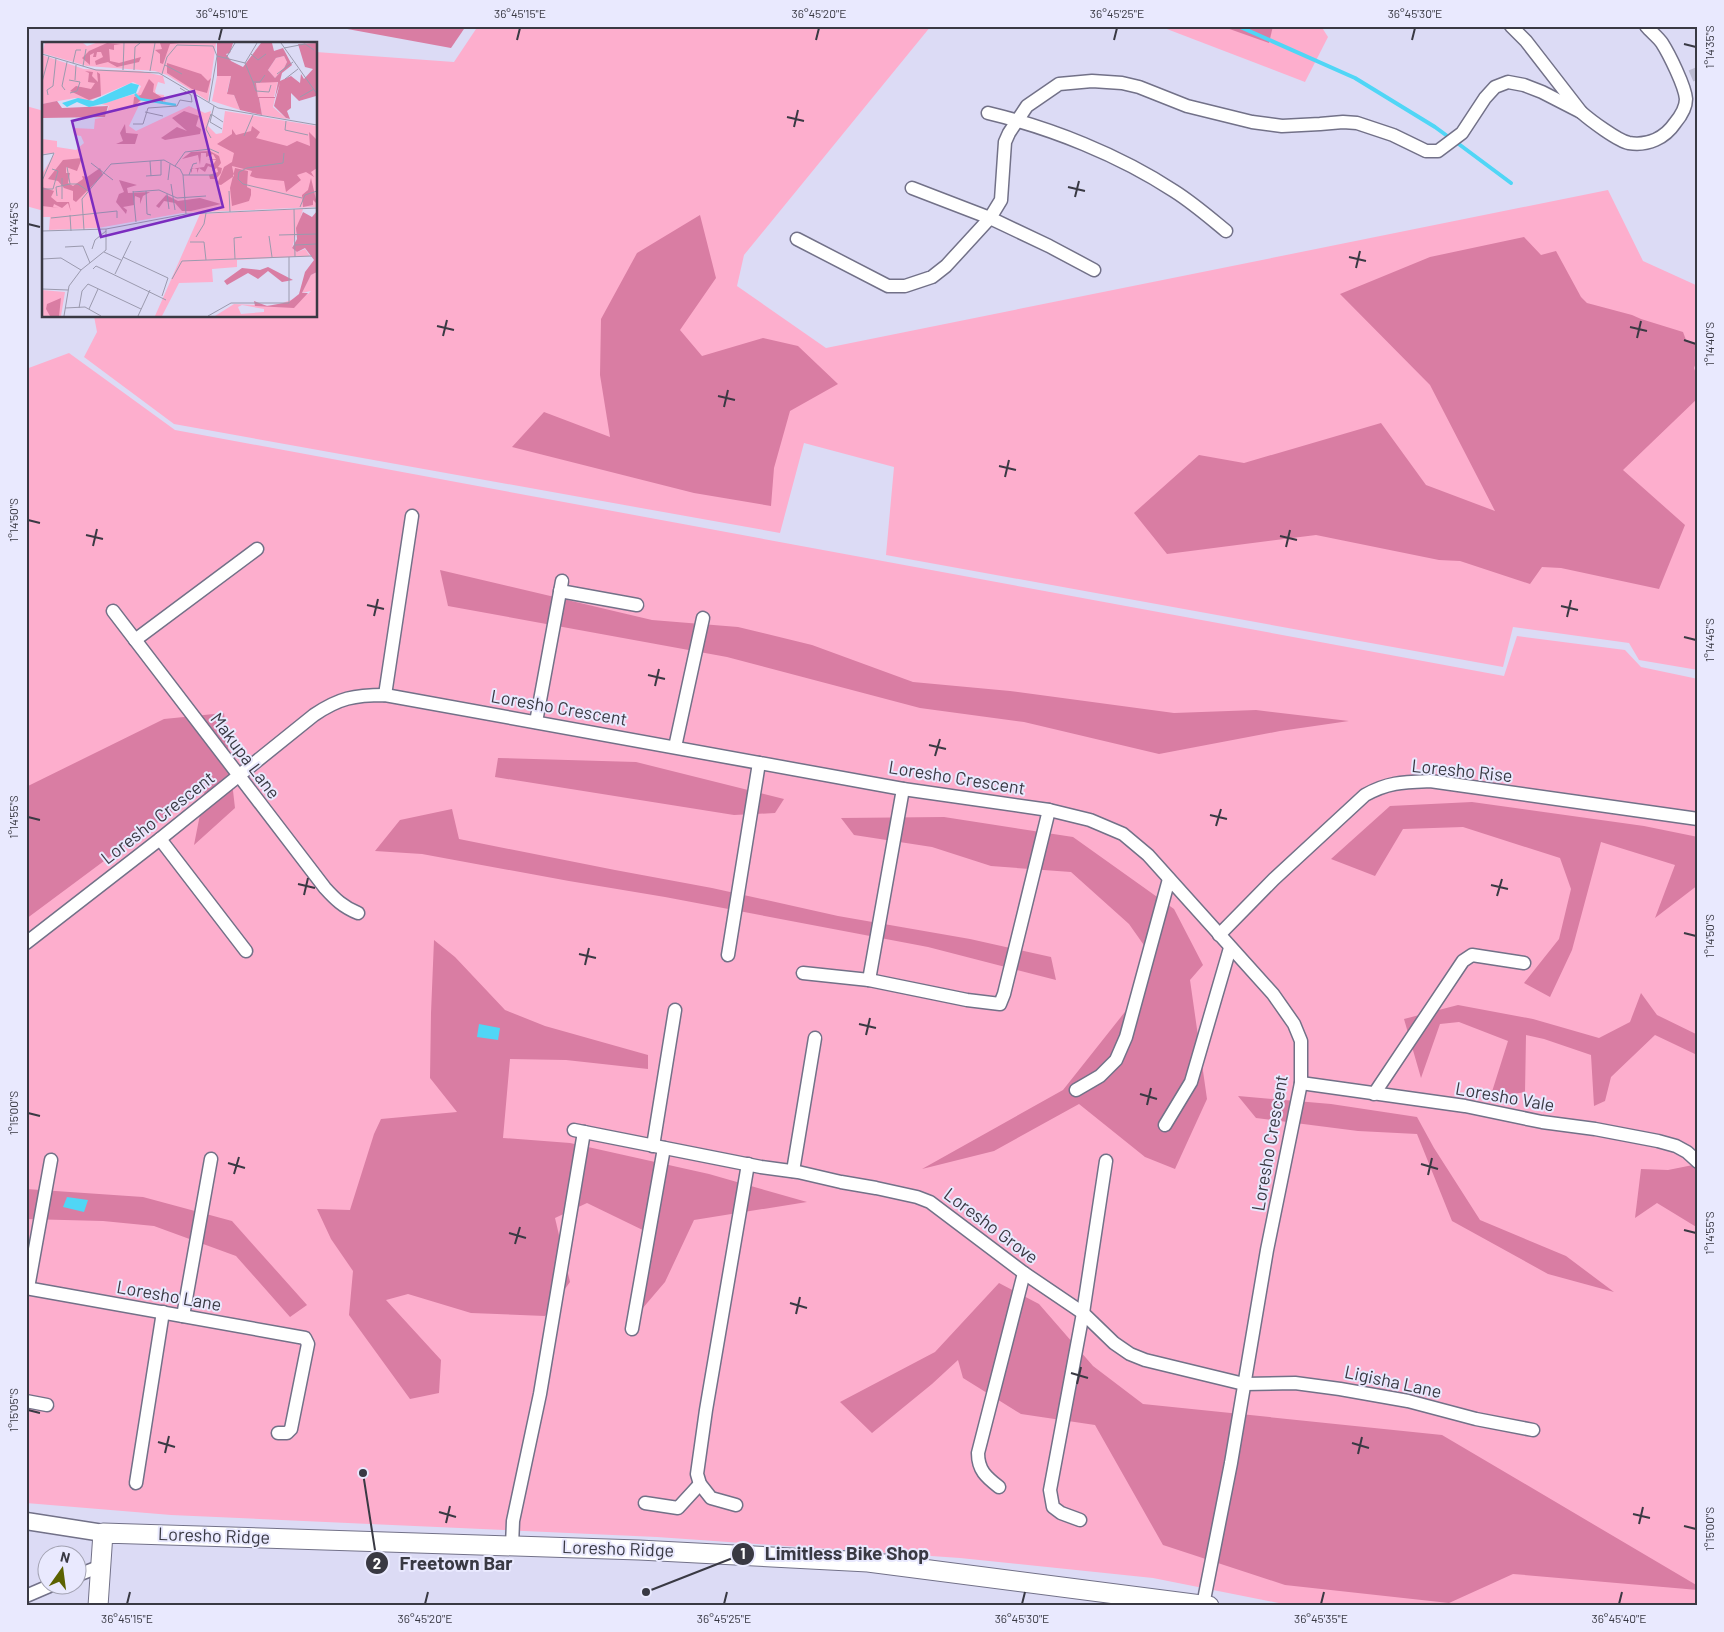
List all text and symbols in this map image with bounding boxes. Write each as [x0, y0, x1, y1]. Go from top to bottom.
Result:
text: 36°45'10"E [196, 6, 248, 20]
text: 36°45'15"E [494, 6, 546, 20]
text: 36°45'20"E [792, 6, 846, 20]
text: 36°45'25"E [1090, 6, 1144, 20]
text: 36°45'30"E [1388, 6, 1442, 20]
text: 1°14'35"S [1702, 25, 1716, 69]
inset map [42, 42, 318, 318]
text: 1°14'45"S [6, 202, 20, 246]
text: 1°14'40"S [1702, 322, 1716, 366]
text: 1°14'50"S [6, 498, 20, 542]
text: 1°14'45"S [1702, 618, 1716, 662]
street label: Loresho Crescent [489, 684, 629, 730]
street label: Makupa Lane [206, 708, 285, 803]
street label: Loresho Rise [1411, 754, 1514, 786]
street label: Loresho Crescent [887, 755, 1027, 799]
street label: Loresho Crescent [96, 766, 219, 868]
text: 1°14'55"S [6, 795, 20, 839]
text: 1°14'50"S [1702, 914, 1716, 958]
street label: Loresho Crescent [1246, 1073, 1292, 1213]
street label: Loresho Vale [1454, 1076, 1556, 1116]
text: 1°15'00"S [6, 1091, 20, 1135]
street label: Loresho Grove [940, 1183, 1043, 1268]
text: 1°14'55"S [1702, 1211, 1716, 1255]
street label: Loresho Lane [115, 1275, 223, 1315]
street label: Ligisha Lane [1343, 1360, 1444, 1402]
text: 1°15'05"S [6, 1388, 20, 1432]
text: 1°15'00"S [1702, 1507, 1716, 1551]
street label: Loresho Ridge [158, 1522, 271, 1548]
street label: Loresho Ridge [562, 1535, 675, 1561]
callout: Limitless Bike Shop [730, 1537, 939, 1571]
text: Limitless Bike Shop [765, 1541, 929, 1564]
north arrow [38, 1544, 88, 1594]
text: 1 [740, 1544, 746, 1562]
callout: Freetown Bar [365, 1546, 522, 1580]
text: N [59, 1548, 72, 1566]
text: Freetown Bar [400, 1551, 513, 1574]
text: 2 [373, 1554, 381, 1572]
text: 36°45'15"E [101, 1611, 153, 1625]
text: 36°45'20"E [398, 1611, 452, 1625]
text: 36°45'25"E [697, 1611, 751, 1625]
text: 36°45'30"E [995, 1611, 1049, 1625]
text: 36°45'35"E [1294, 1611, 1348, 1625]
text: 36°45'40"E [1592, 1611, 1647, 1625]

